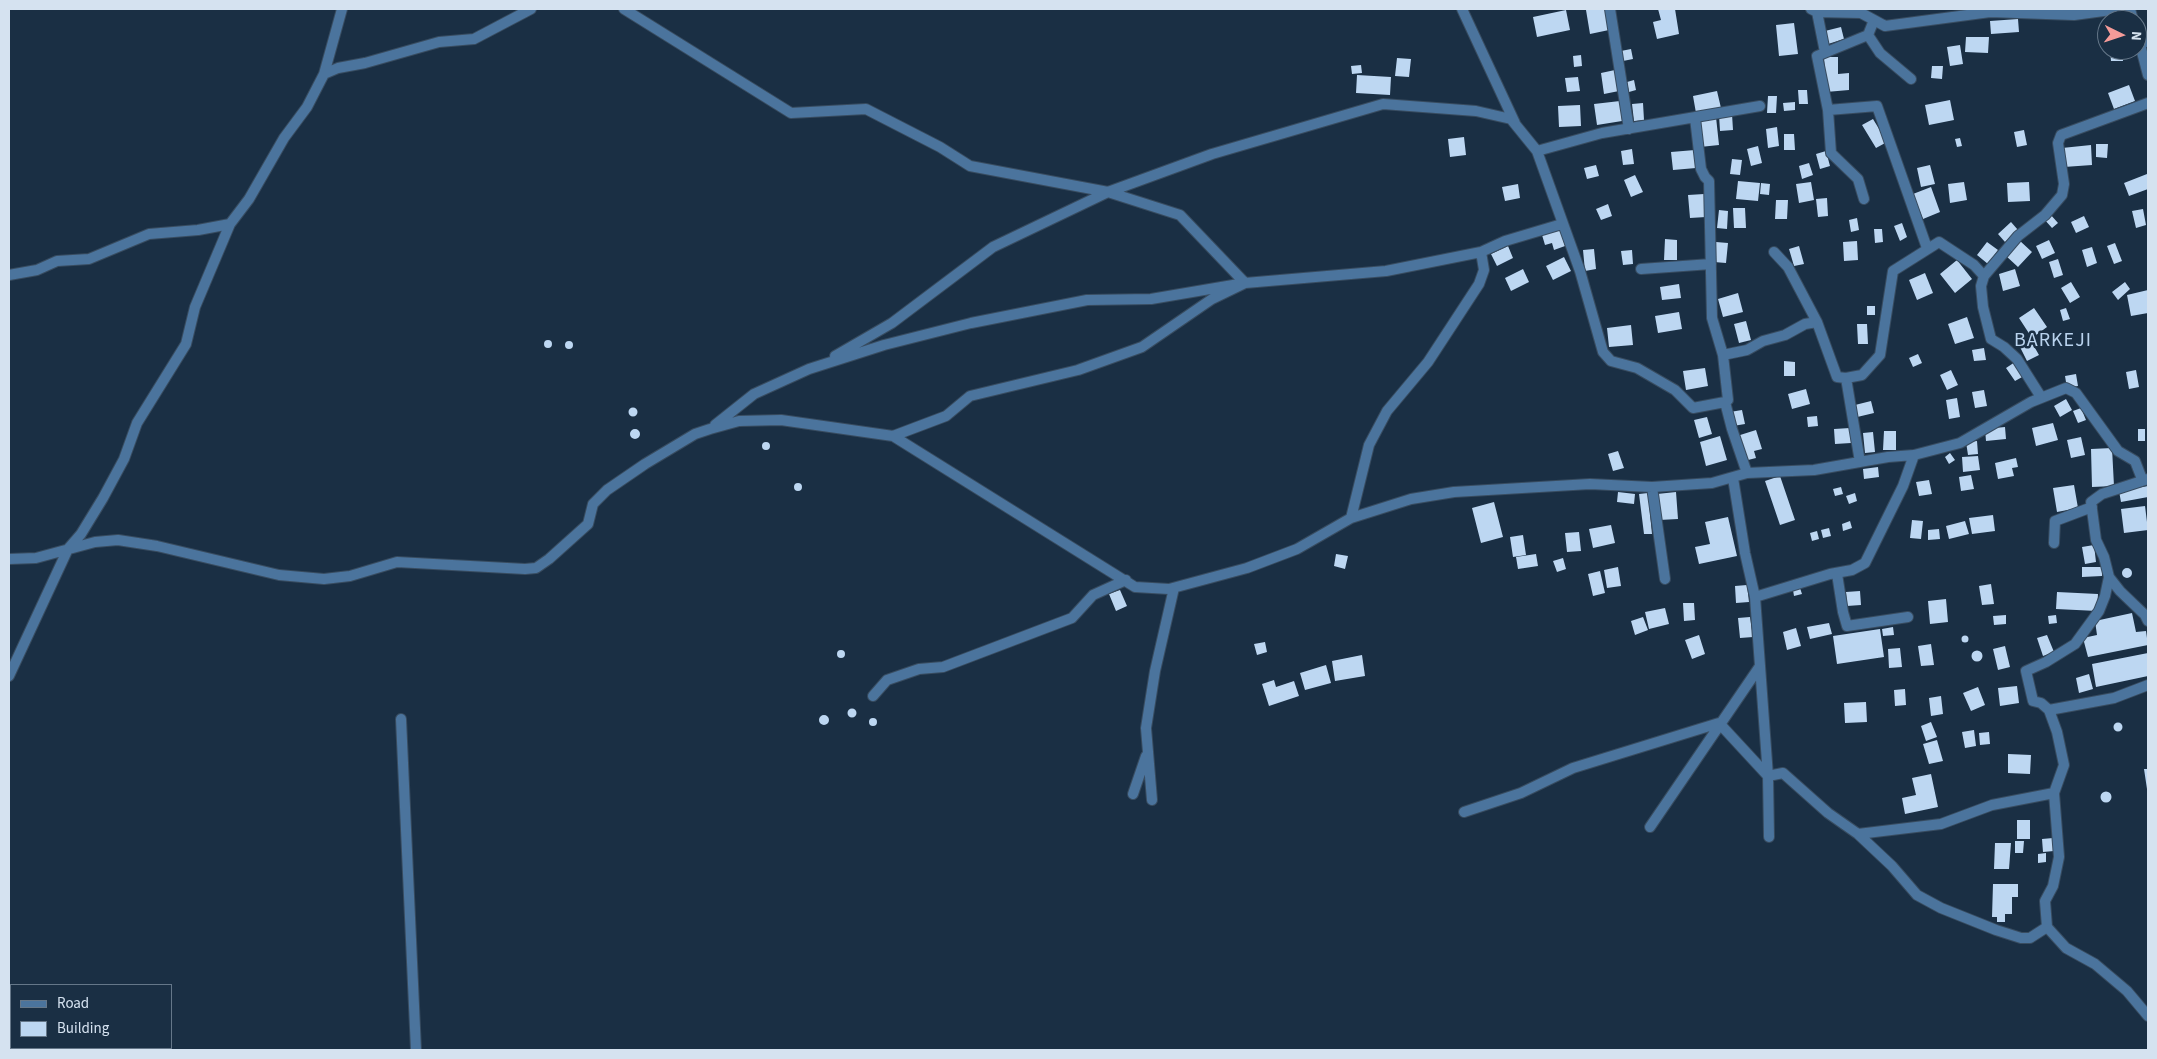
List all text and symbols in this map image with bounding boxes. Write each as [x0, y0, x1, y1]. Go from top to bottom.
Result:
north arrow [2097, 10, 2147, 60]
text: N [2126, 31, 2146, 41]
district label: BARKEJI [2013, 330, 2093, 354]
legend [10, 984, 172, 1049]
text: Road [57, 993, 89, 1014]
text: Building [57, 1018, 109, 1039]

